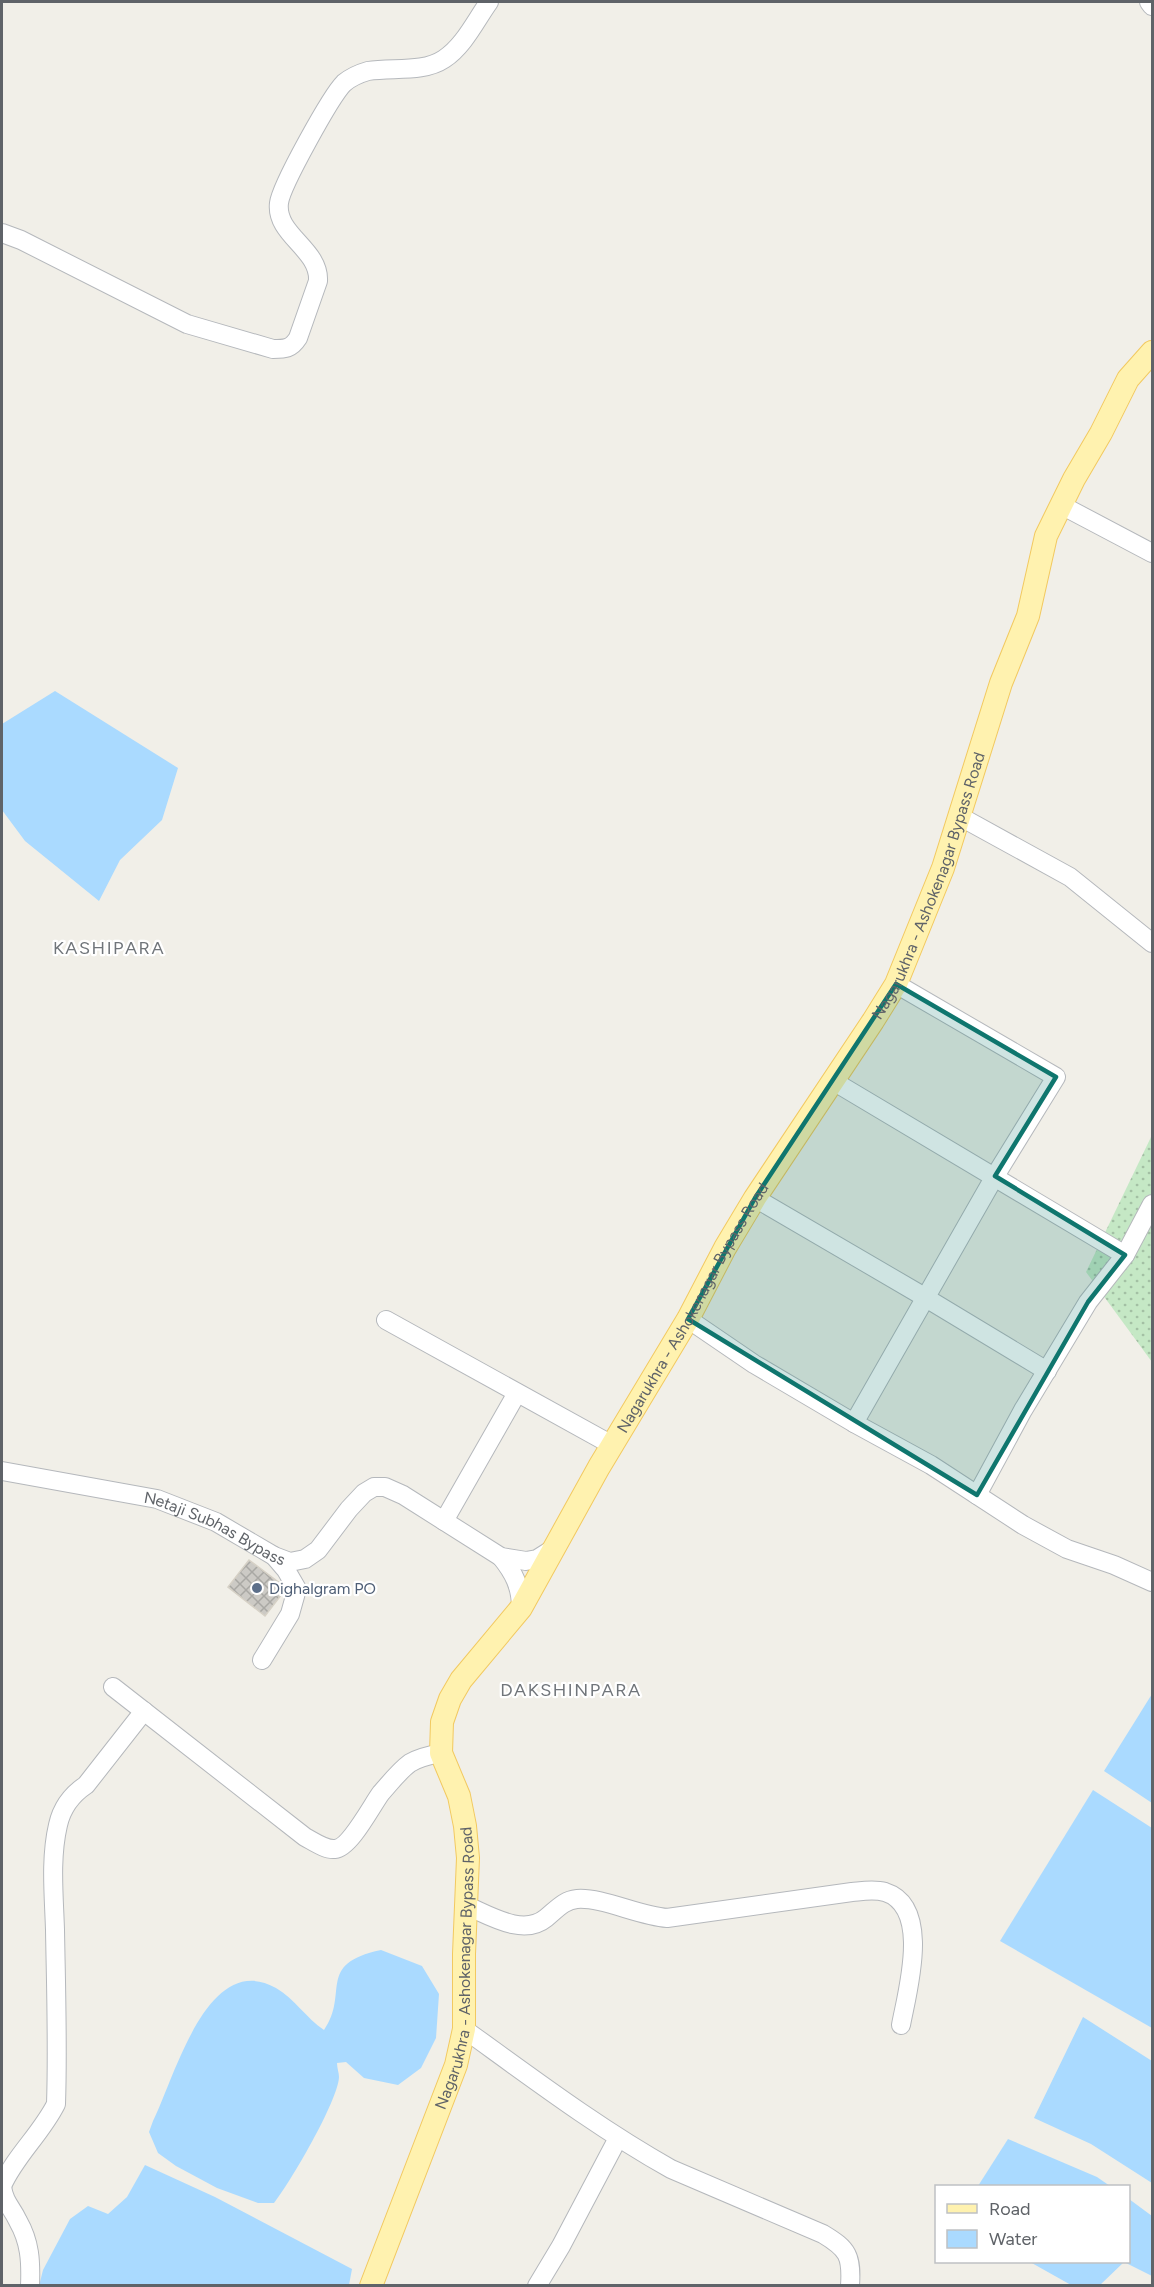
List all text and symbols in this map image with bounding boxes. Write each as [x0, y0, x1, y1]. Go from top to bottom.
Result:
street label: Nagarukhra - Ashokenagar Bypass Road [867, 750, 989, 1023]
district label: KASHIPARA [53, 937, 165, 959]
street label: Nagarukhra - Ashokenagar Bypass Road [613, 1179, 773, 1436]
street label: Netaji Subhas Bypass [143, 1488, 288, 1569]
place label: Dighalgram PO [269, 1579, 376, 1598]
marker: Dighalgram PO [250, 1581, 264, 1595]
district label: DAKSHINPARA [500, 1679, 642, 1701]
street label: Nagarukhra - Ashokenagar Bypass Road [431, 1826, 478, 2112]
legend [935, 2185, 1130, 2263]
text: Road [989, 2198, 1030, 2220]
text: Water [989, 2228, 1037, 2250]

